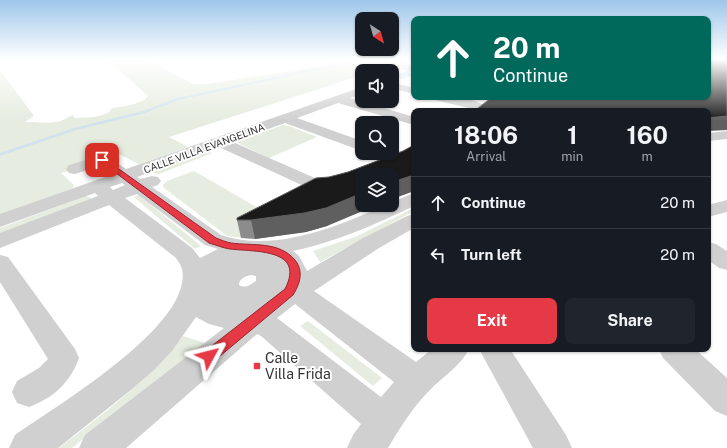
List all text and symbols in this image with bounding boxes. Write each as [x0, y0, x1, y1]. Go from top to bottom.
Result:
north arrow [355, 12, 399, 56]
map controls [355, 12, 399, 212]
text: 20 m [493, 31, 560, 64]
icon: ahead [427, 32, 479, 84]
button: sound [355, 64, 399, 108]
text: Continue [493, 65, 568, 86]
button: search [355, 116, 399, 160]
street label: CALLE VILLA EVANGELINA [142, 120, 266, 176]
text: 18:06 [454, 121, 518, 149]
text: 1 [567, 121, 577, 149]
text: 160 [626, 121, 668, 149]
pin [85, 143, 119, 177]
icon: arrive [91, 149, 113, 171]
text: Arrival [466, 149, 506, 164]
text: min [561, 149, 583, 164]
text: m [642, 149, 653, 164]
button: layers [355, 168, 399, 212]
icon: ahead [427, 192, 449, 214]
text: Continue [461, 194, 526, 211]
text: 20 m [660, 194, 695, 211]
icon: left [427, 244, 449, 266]
text: Turn left [461, 246, 522, 263]
text: 20 m [660, 246, 695, 263]
button: Exit [427, 298, 557, 344]
button: Share [565, 298, 695, 344]
position arrow [188, 335, 230, 377]
place label: Calle Villa Frida [265, 350, 331, 382]
marker: Calle Villa Frida [252, 361, 262, 371]

